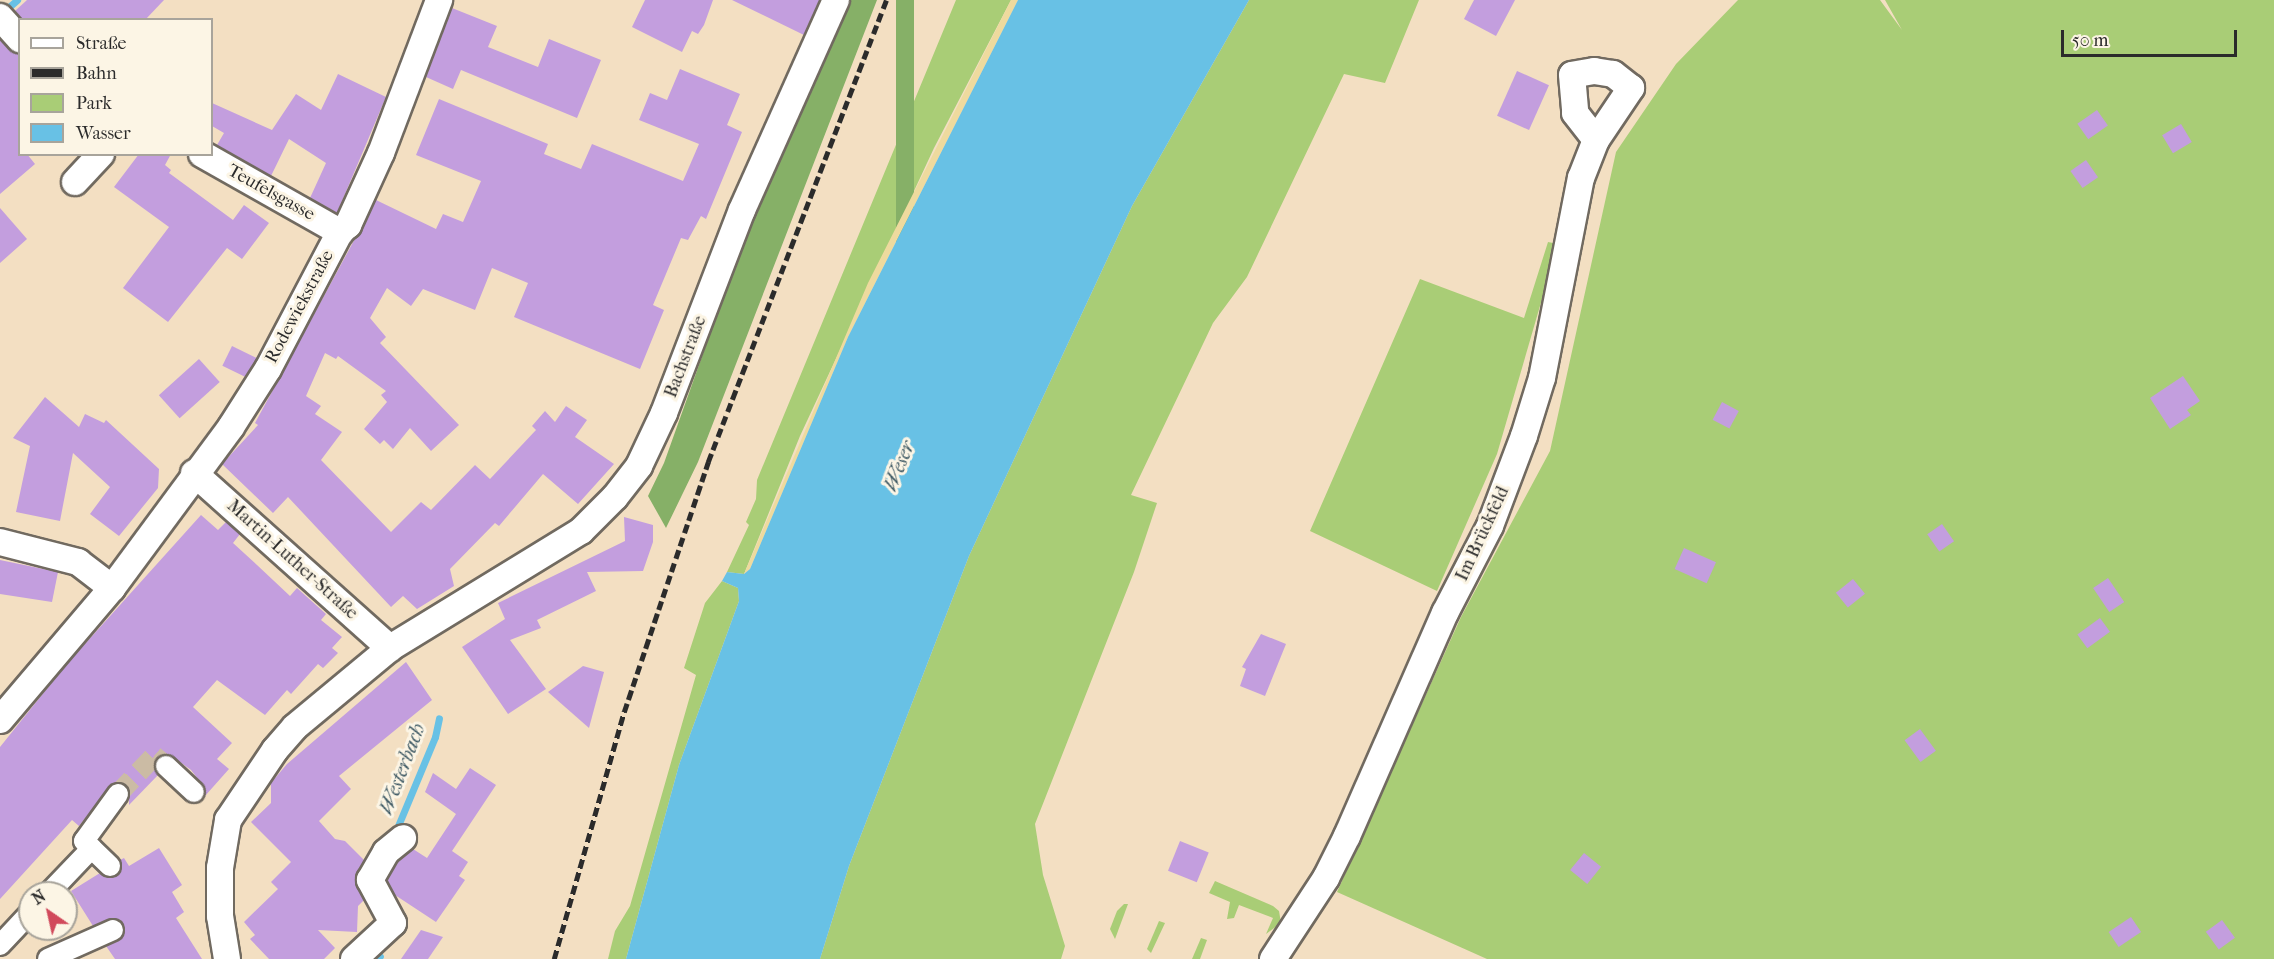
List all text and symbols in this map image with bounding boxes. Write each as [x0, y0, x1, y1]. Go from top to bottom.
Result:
legend [18, 18, 213, 156]
scale bar [2064, 18, 2240, 56]
text: 50 m [2072, 30, 2108, 51]
text: Straße [76, 33, 126, 54]
text: Bahn [76, 63, 117, 84]
text: Park [76, 93, 112, 114]
text: Wasser [76, 123, 131, 144]
street label: Teufelsgasse [224, 160, 318, 226]
street label: Rodewiekstraße [261, 247, 339, 367]
street label: Bachstraße [661, 313, 711, 401]
water label: Weser [878, 438, 920, 494]
street label: Im Brückfeld [1452, 483, 1514, 585]
street label: Martin-Luther-Straße [222, 496, 362, 624]
water label: Westerbach [374, 720, 430, 818]
north arrow [18, 881, 78, 941]
text: N [28, 886, 49, 909]

